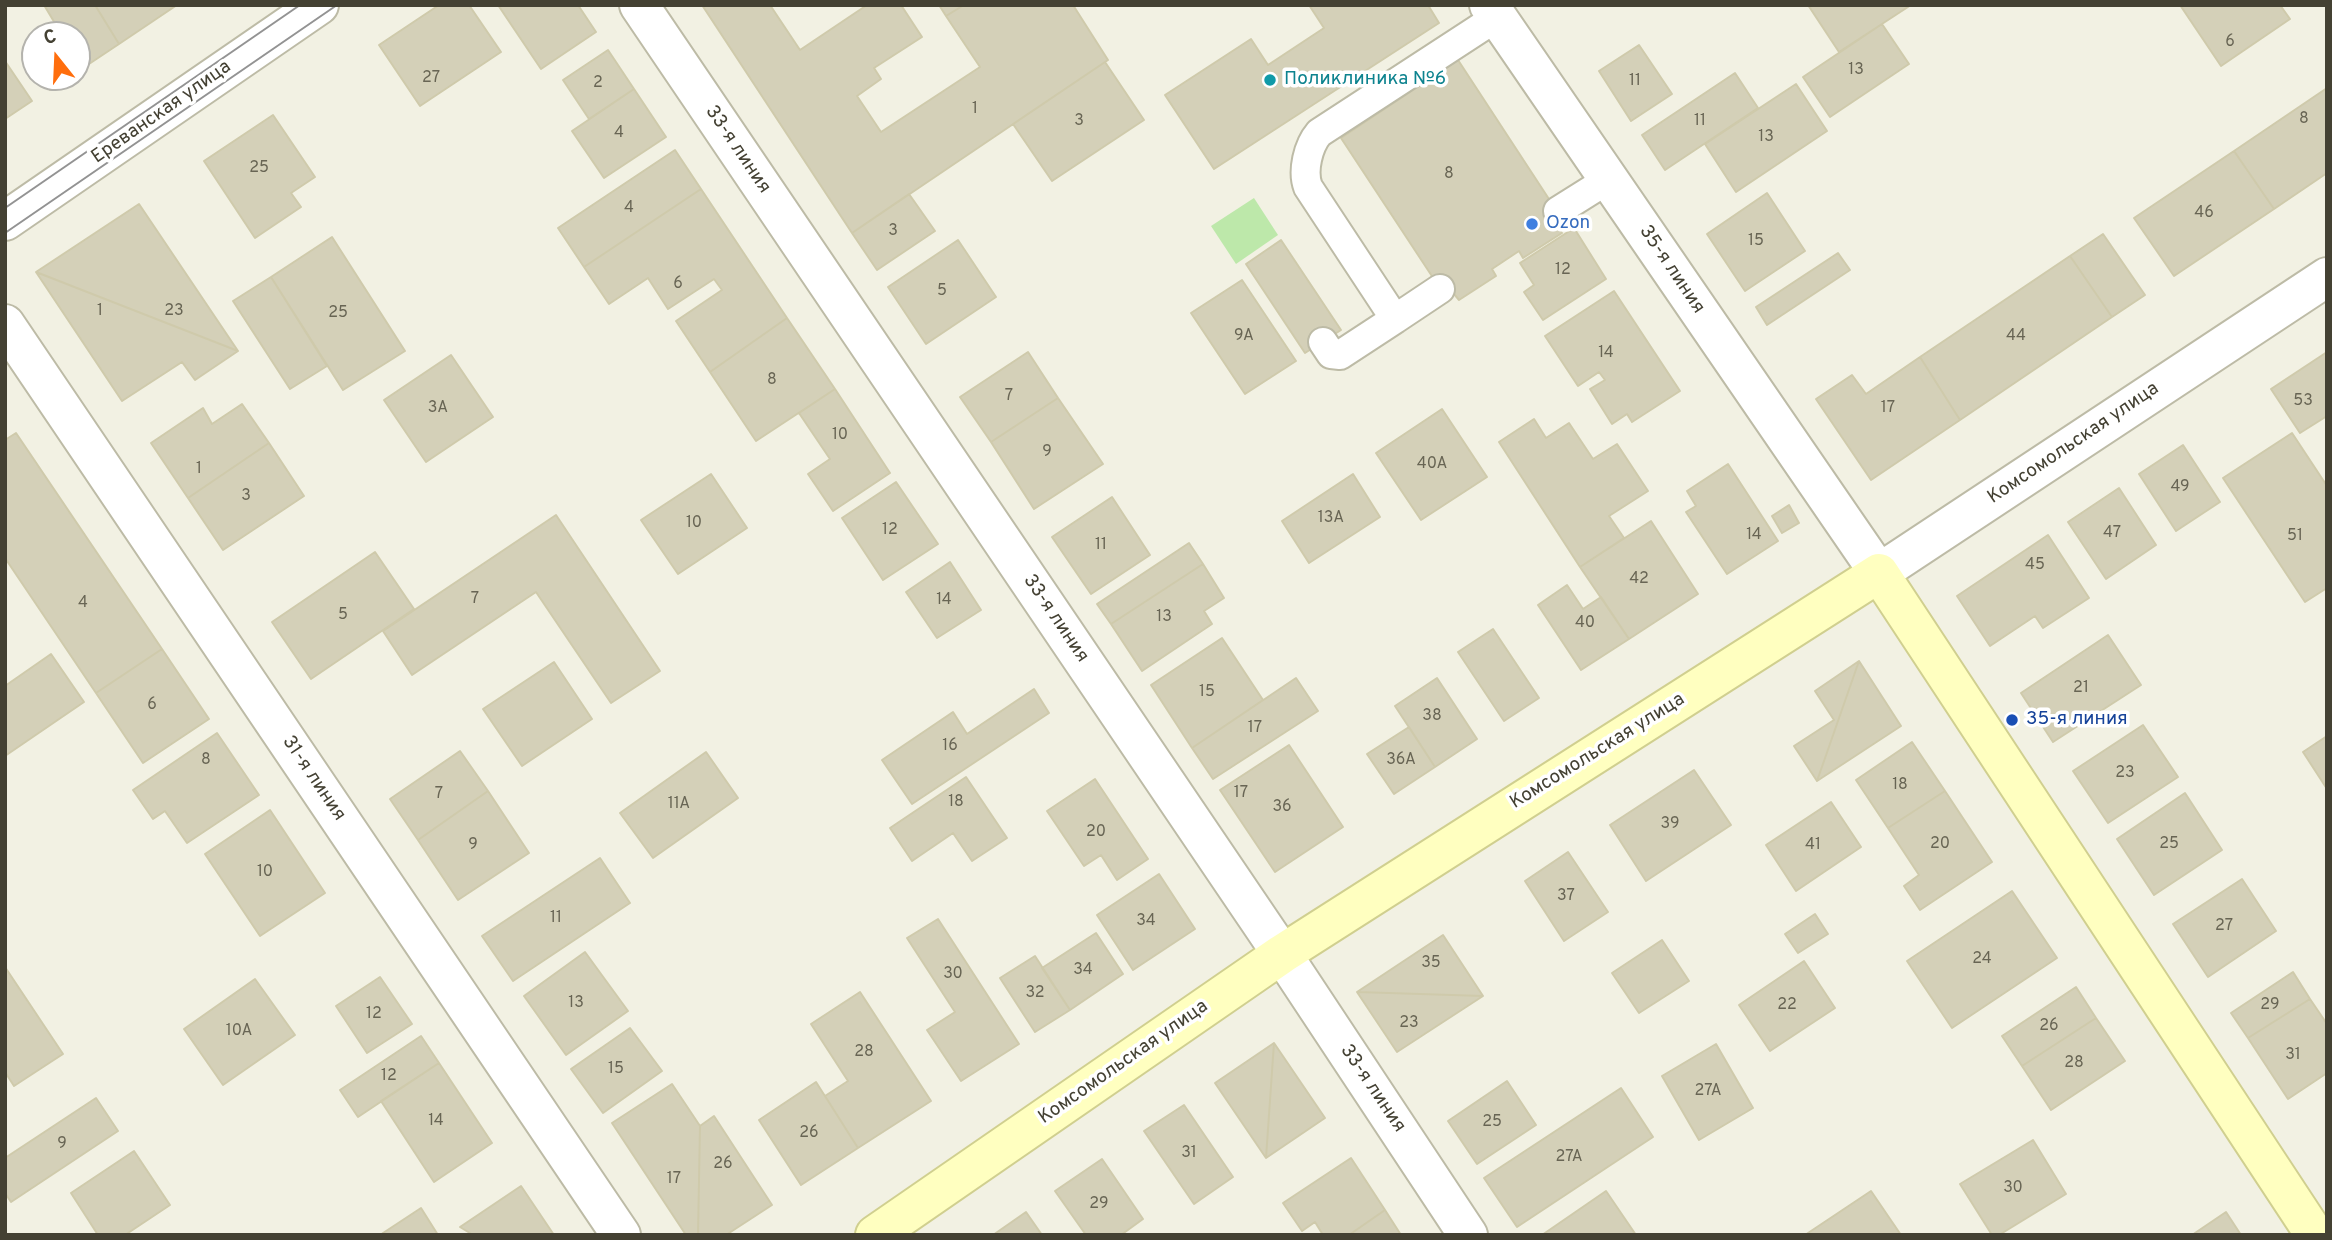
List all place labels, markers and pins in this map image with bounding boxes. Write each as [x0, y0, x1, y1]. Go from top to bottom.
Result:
place label: Поликлиника №6 [1284, 69, 1446, 91]
marker: Поликлиника №6 [1262, 72, 1278, 88]
place label: Ozon [1546, 213, 1590, 235]
marker: Ozon [1524, 216, 1540, 232]
place label: 35-я линия [2026, 709, 2128, 731]
marker: 35-я линия [2004, 712, 2020, 728]

